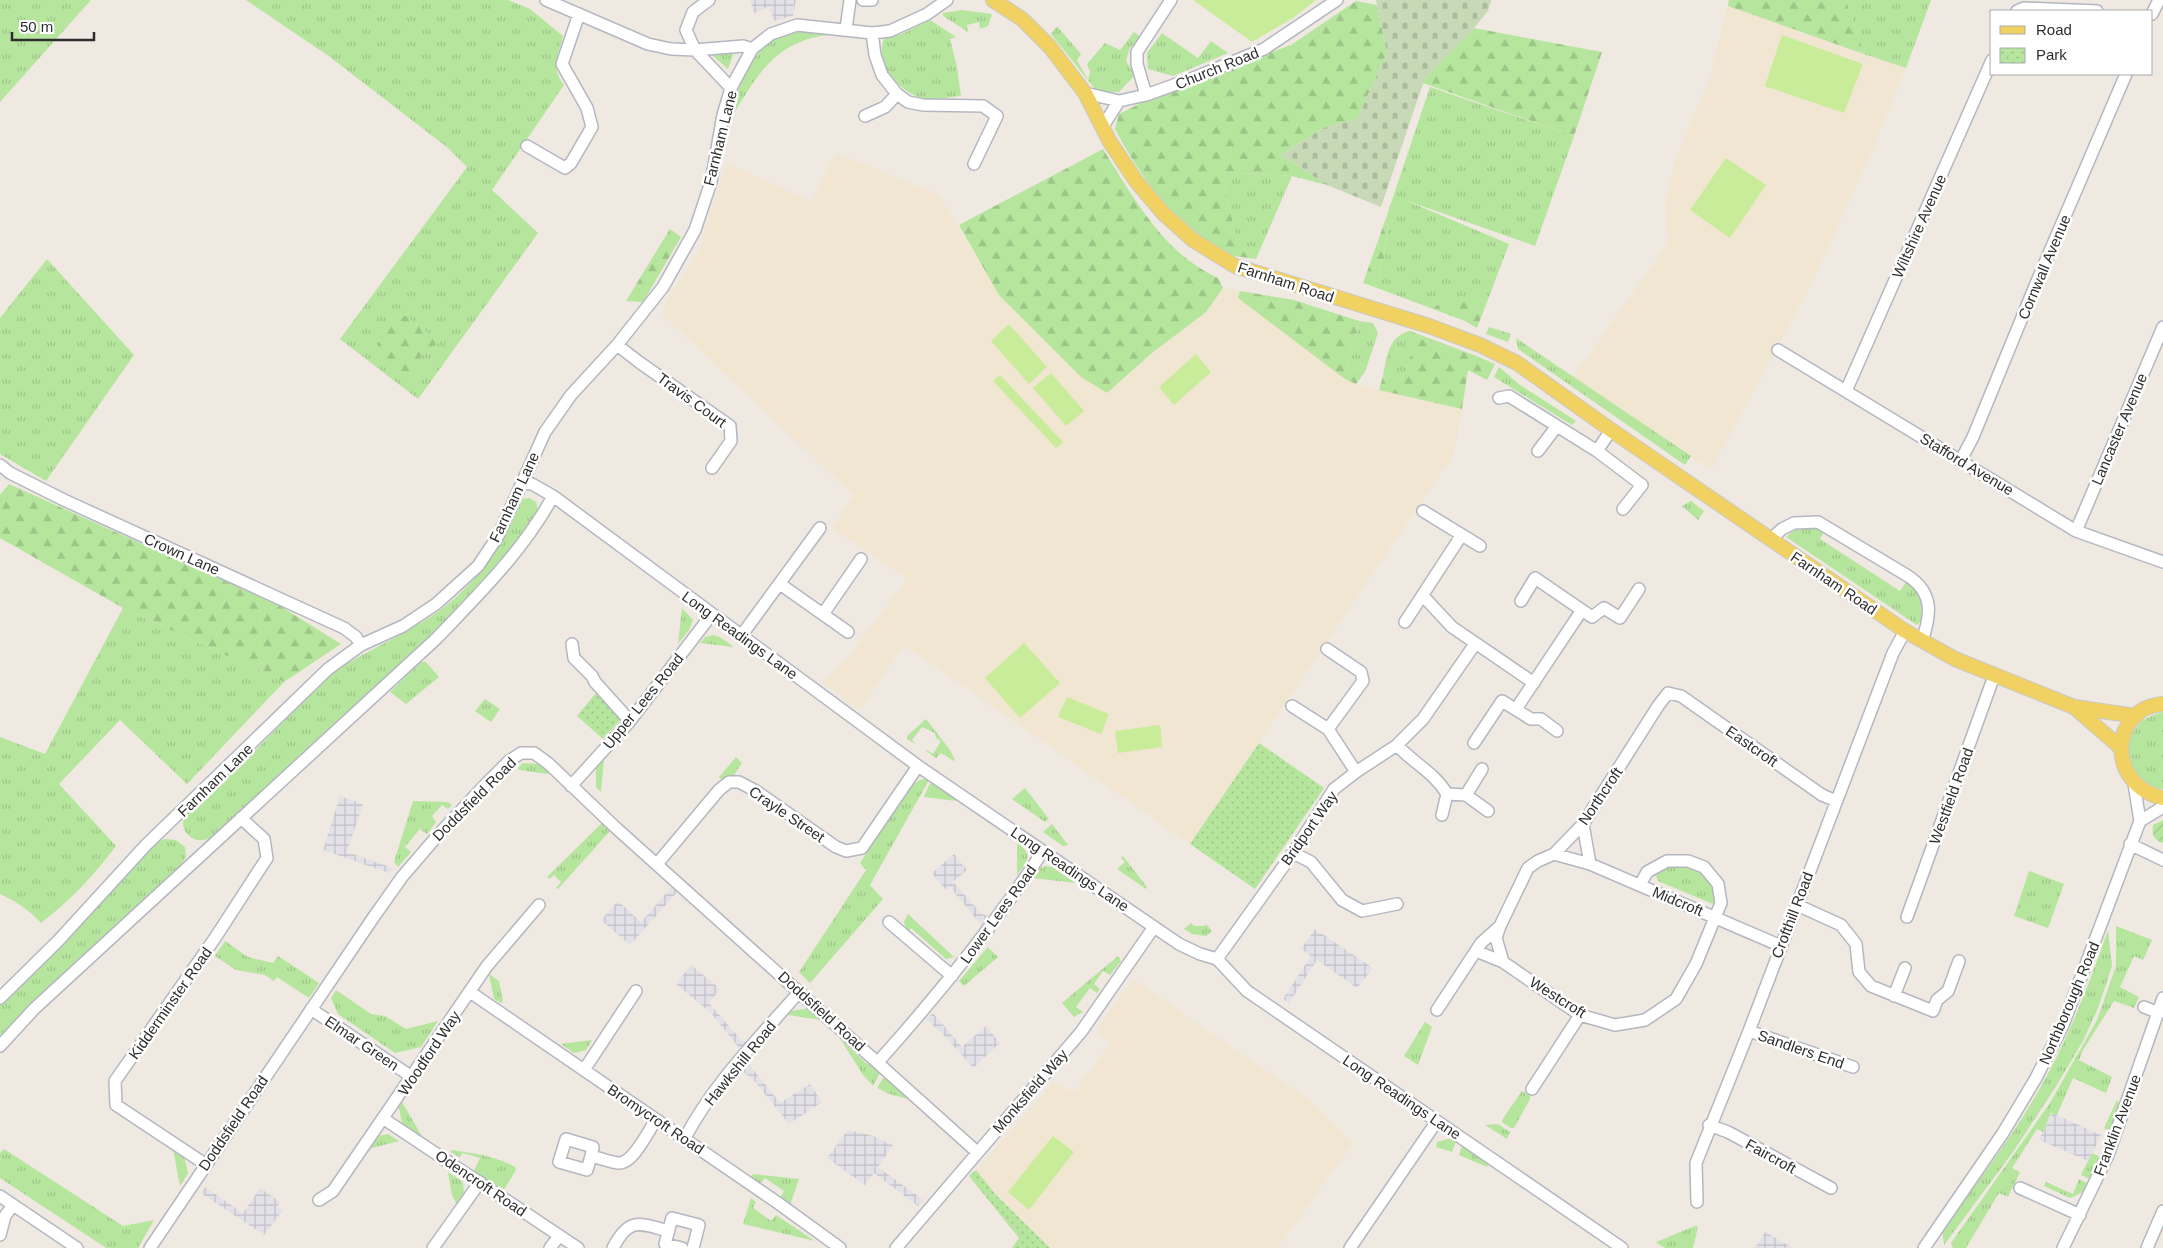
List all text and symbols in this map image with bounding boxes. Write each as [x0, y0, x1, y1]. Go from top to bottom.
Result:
scale bar [12, 10, 95, 42]
legend [1990, 10, 2153, 75]
text: 50 m [20, 18, 53, 35]
text: Road [2036, 21, 2072, 38]
street label: Church Road [1173, 44, 1261, 92]
text: Park [2036, 46, 2067, 63]
street label: Farnham Lane [700, 89, 740, 187]
street label: Wiltshire Avenue [1889, 172, 1949, 280]
street label: Cornwall Avenue [2014, 212, 2074, 322]
street label: Farnham Road [1236, 258, 1336, 306]
street label: Travis Court [654, 369, 730, 431]
street label: Lancaster Avenue [2088, 371, 2150, 487]
street label: Stafford Avenue [1917, 429, 2017, 499]
street label: Farnham Lane [486, 449, 542, 545]
street label: Crown Lane [142, 530, 222, 578]
street label: Farnham Road [1788, 548, 1880, 618]
street label: Long Readings Lane [679, 587, 801, 683]
street label: Upper Lees Road [599, 650, 687, 752]
street label: Eastcroft [1723, 722, 1782, 770]
street label: Farnham Lane [174, 740, 256, 820]
street label: Westfield Road [1926, 745, 1976, 847]
street label: Doddsfield Road [429, 754, 519, 844]
street label: Northcroft [1575, 763, 1626, 828]
street label: Crayle Street [746, 782, 829, 846]
street label: Bridport Way [1277, 787, 1341, 868]
street label: Long Readings Lane [1008, 823, 1132, 915]
street label: Lower Lees Road [957, 861, 1039, 967]
street label: Crofthill Road [1768, 870, 1816, 960]
street label: Midcroft [1650, 883, 1707, 920]
street label: Northborough Road [2035, 939, 2103, 1067]
street label: Kidderminster Road [125, 944, 215, 1062]
street label: Doddsfield Road [775, 968, 869, 1054]
street label: Westcroft [1527, 973, 1590, 1021]
street label: Woodford Way [394, 1007, 464, 1099]
street label: Elmar Green [322, 1012, 402, 1074]
street label: Hawkshill Road [701, 1017, 779, 1109]
street label: Sandlers End [1756, 1026, 1846, 1072]
street label: Monksfield Way [989, 1045, 1071, 1136]
street label: Long Readings Lane [1340, 1051, 1464, 1143]
street label: Doddsfield Road [195, 1072, 271, 1174]
street label: Franklin Avenue [2090, 1072, 2144, 1178]
street label: Bromycroft Road [605, 1080, 707, 1158]
street label: Faircroft [1743, 1135, 1800, 1177]
street label: Odencroft Road [432, 1146, 530, 1220]

